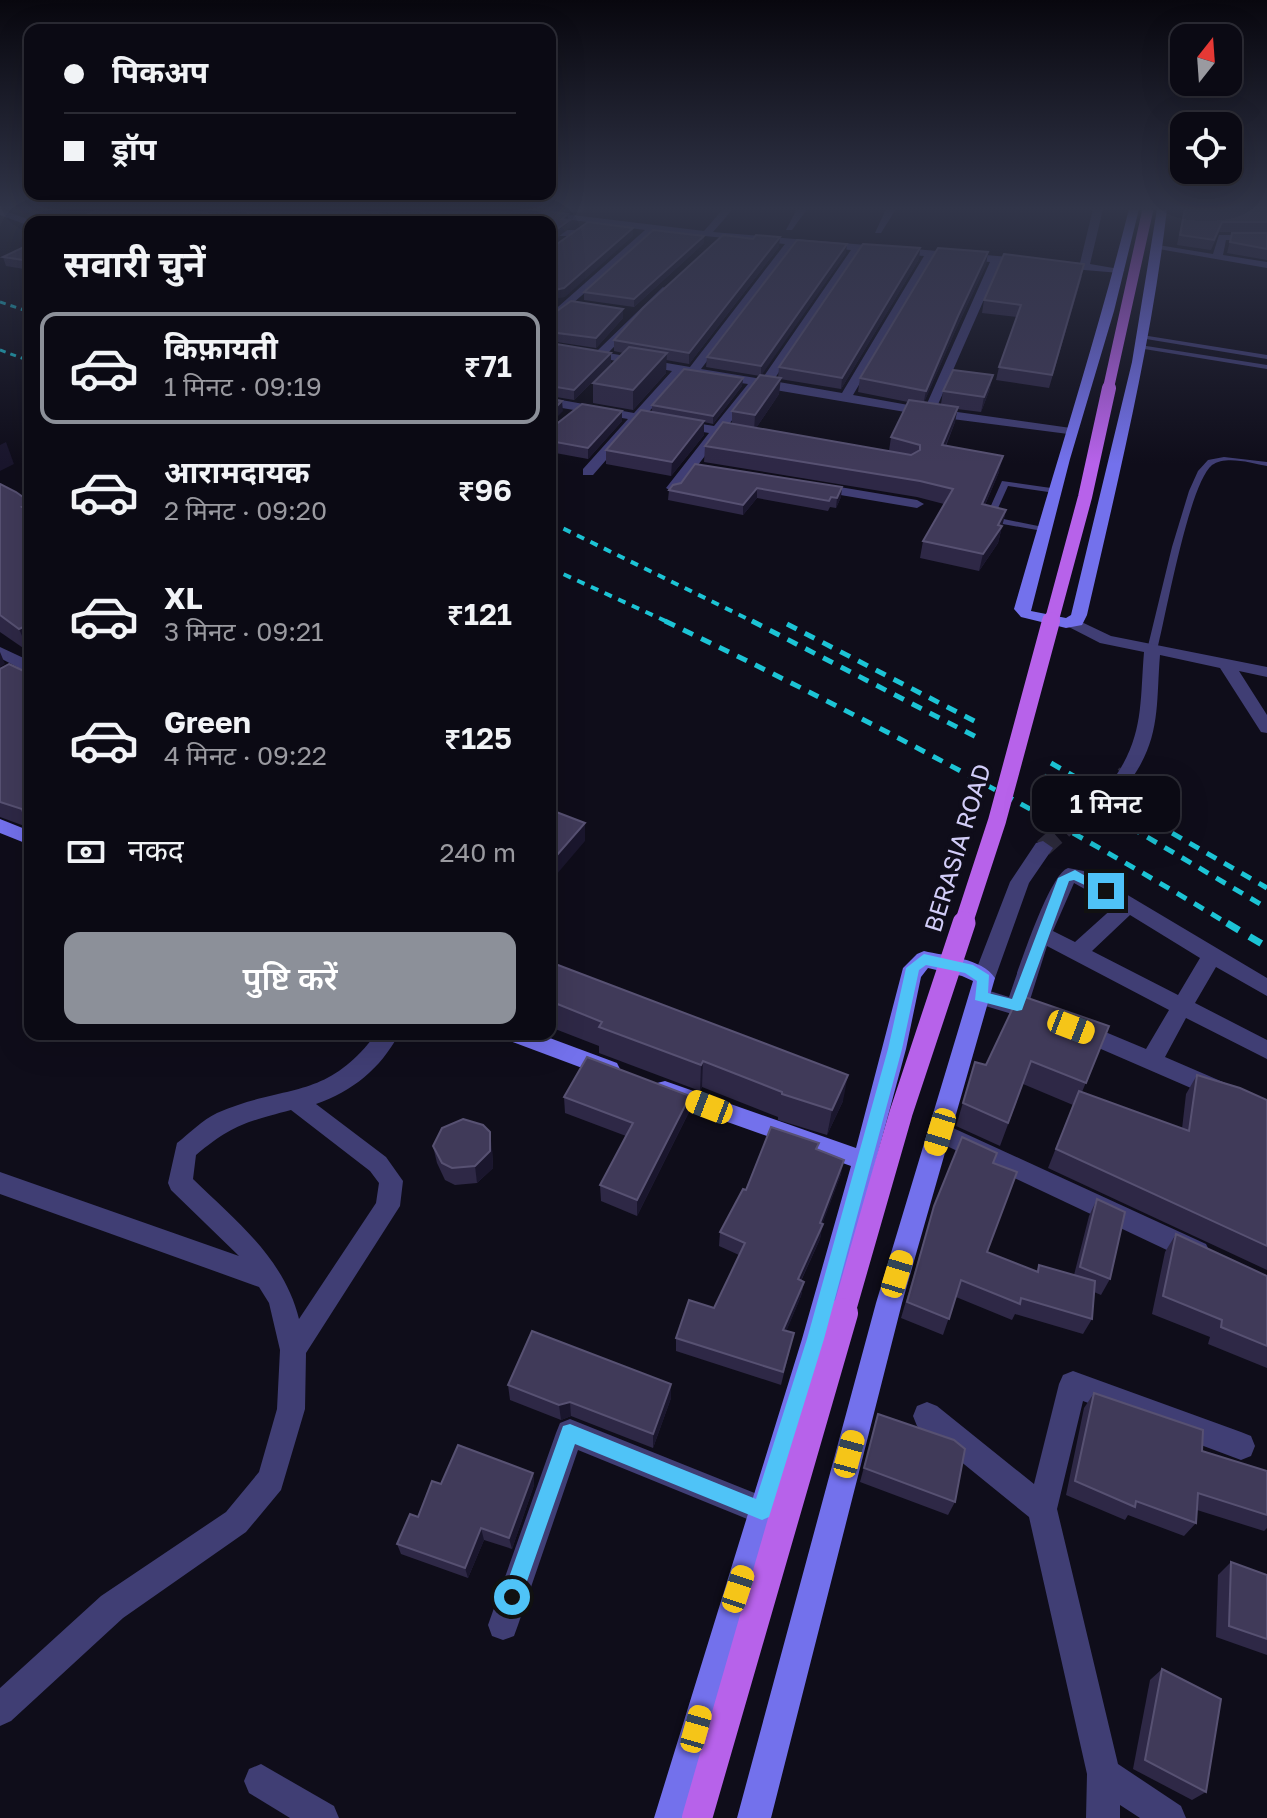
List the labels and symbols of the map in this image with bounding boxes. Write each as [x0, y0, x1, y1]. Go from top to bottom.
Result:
north arrow [1170, 24, 1242, 96]
street label: BERASIA ROAD [917, 760, 996, 935]
callout: 1 मिनट [1032, 775, 1180, 831]
route end [1088, 873, 1124, 909]
car [1044, 1007, 1098, 1047]
car [682, 1087, 736, 1127]
car [922, 1106, 958, 1158]
car [879, 1248, 915, 1300]
car [831, 1428, 867, 1480]
car [719, 1562, 757, 1616]
route start [494, 1579, 530, 1615]
car [678, 1703, 714, 1755]

